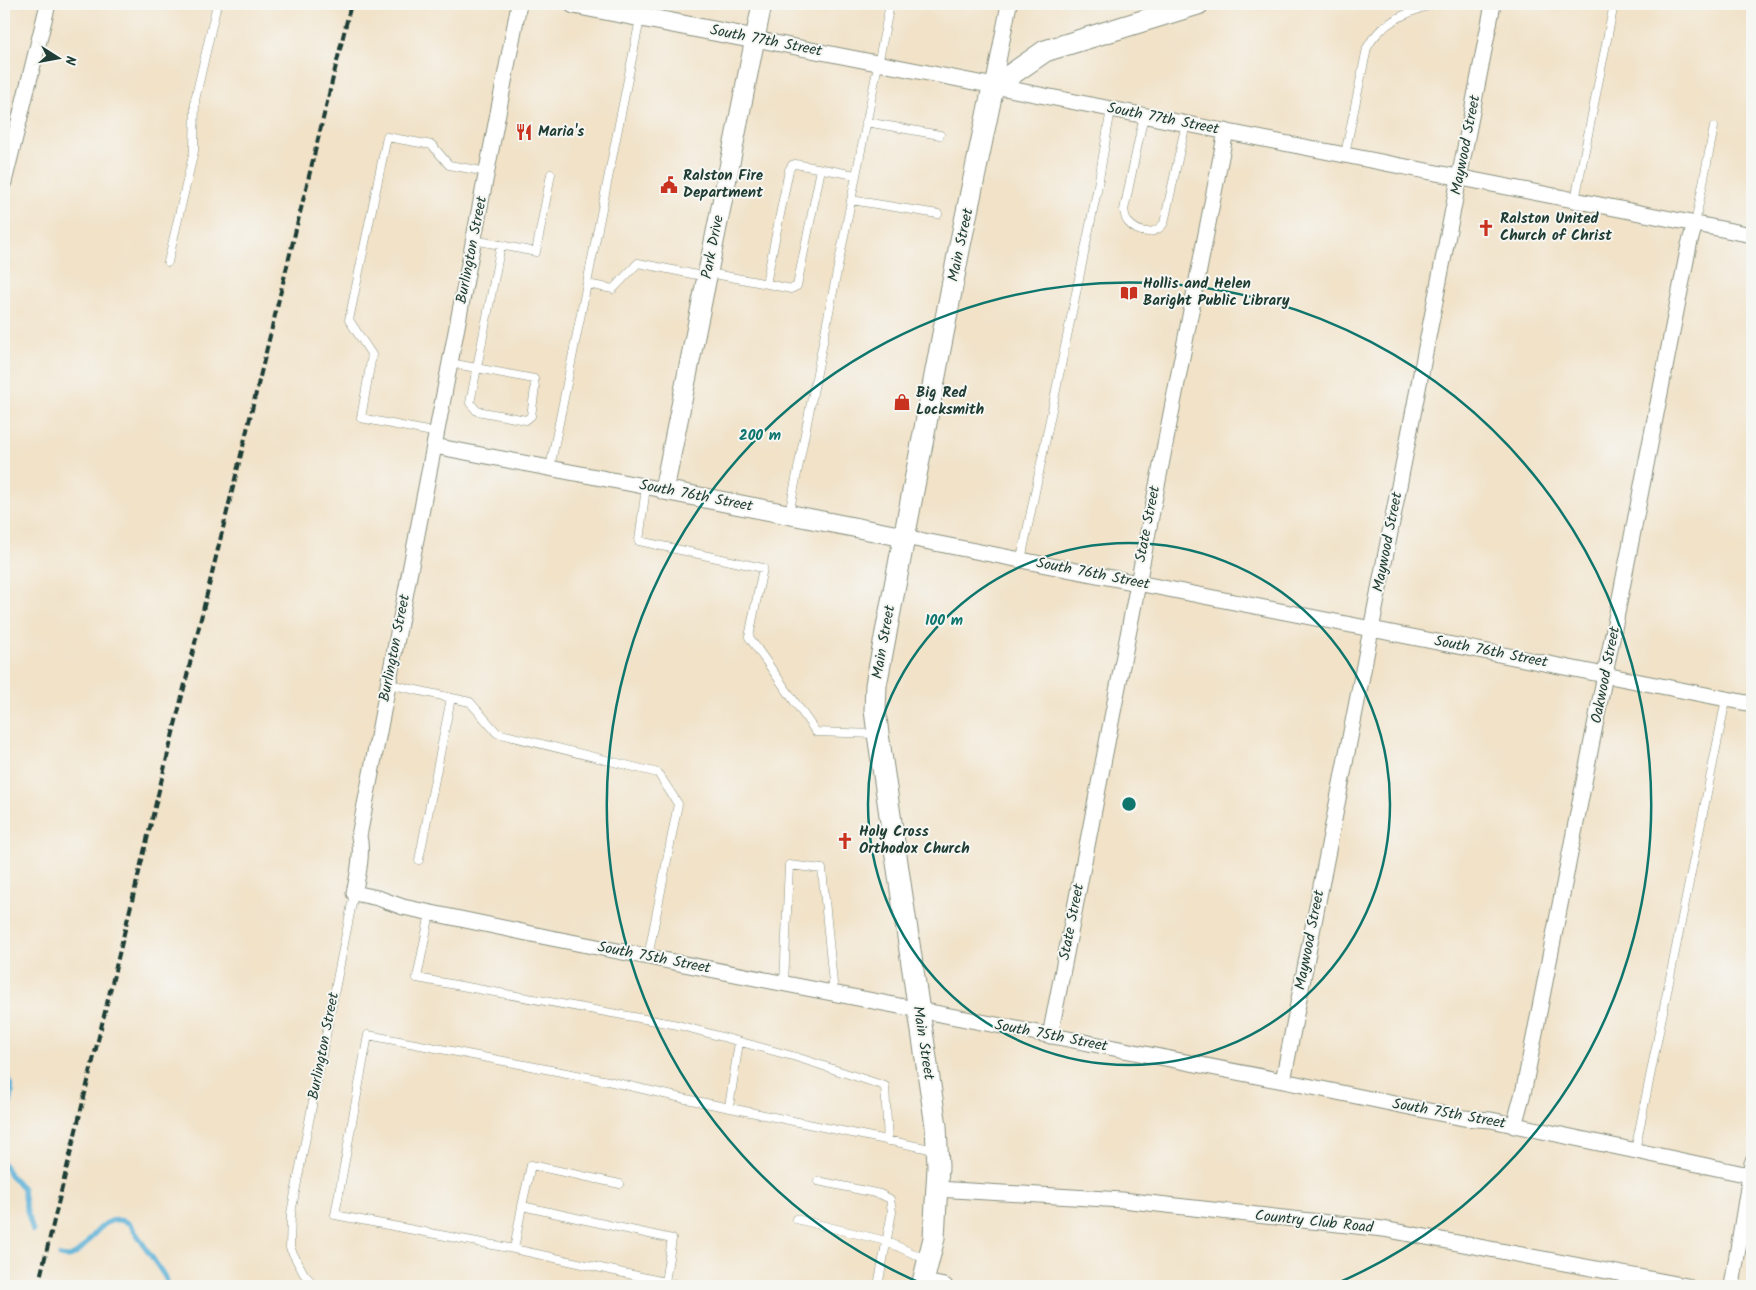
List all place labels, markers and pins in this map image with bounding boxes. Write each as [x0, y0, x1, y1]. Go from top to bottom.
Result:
place label: Maria's [538, 120, 584, 144]
restaurant icon: Maria's [514, 122, 534, 142]
place label: Ralston Fire Department [683, 164, 764, 205]
public building icon: Ralston Fire Department [659, 175, 679, 195]
place label: Ralston United Church of Christ [1500, 207, 1612, 248]
church icon: Ralston United Church of Christ [1476, 218, 1496, 238]
place label: Hollis and Helen Baright Public Library [1143, 272, 1290, 313]
library icon: Hollis and Helen Baright Public Library [1119, 283, 1139, 303]
place label: Big Red Locksmith [916, 381, 984, 422]
shop icon: Big Red Locksmith [892, 392, 912, 412]
centre of rings [1120, 795, 1138, 813]
place label: Holy Cross Orthodox Church [859, 820, 970, 861]
church icon: Holy Cross Orthodox Church [835, 831, 855, 851]

